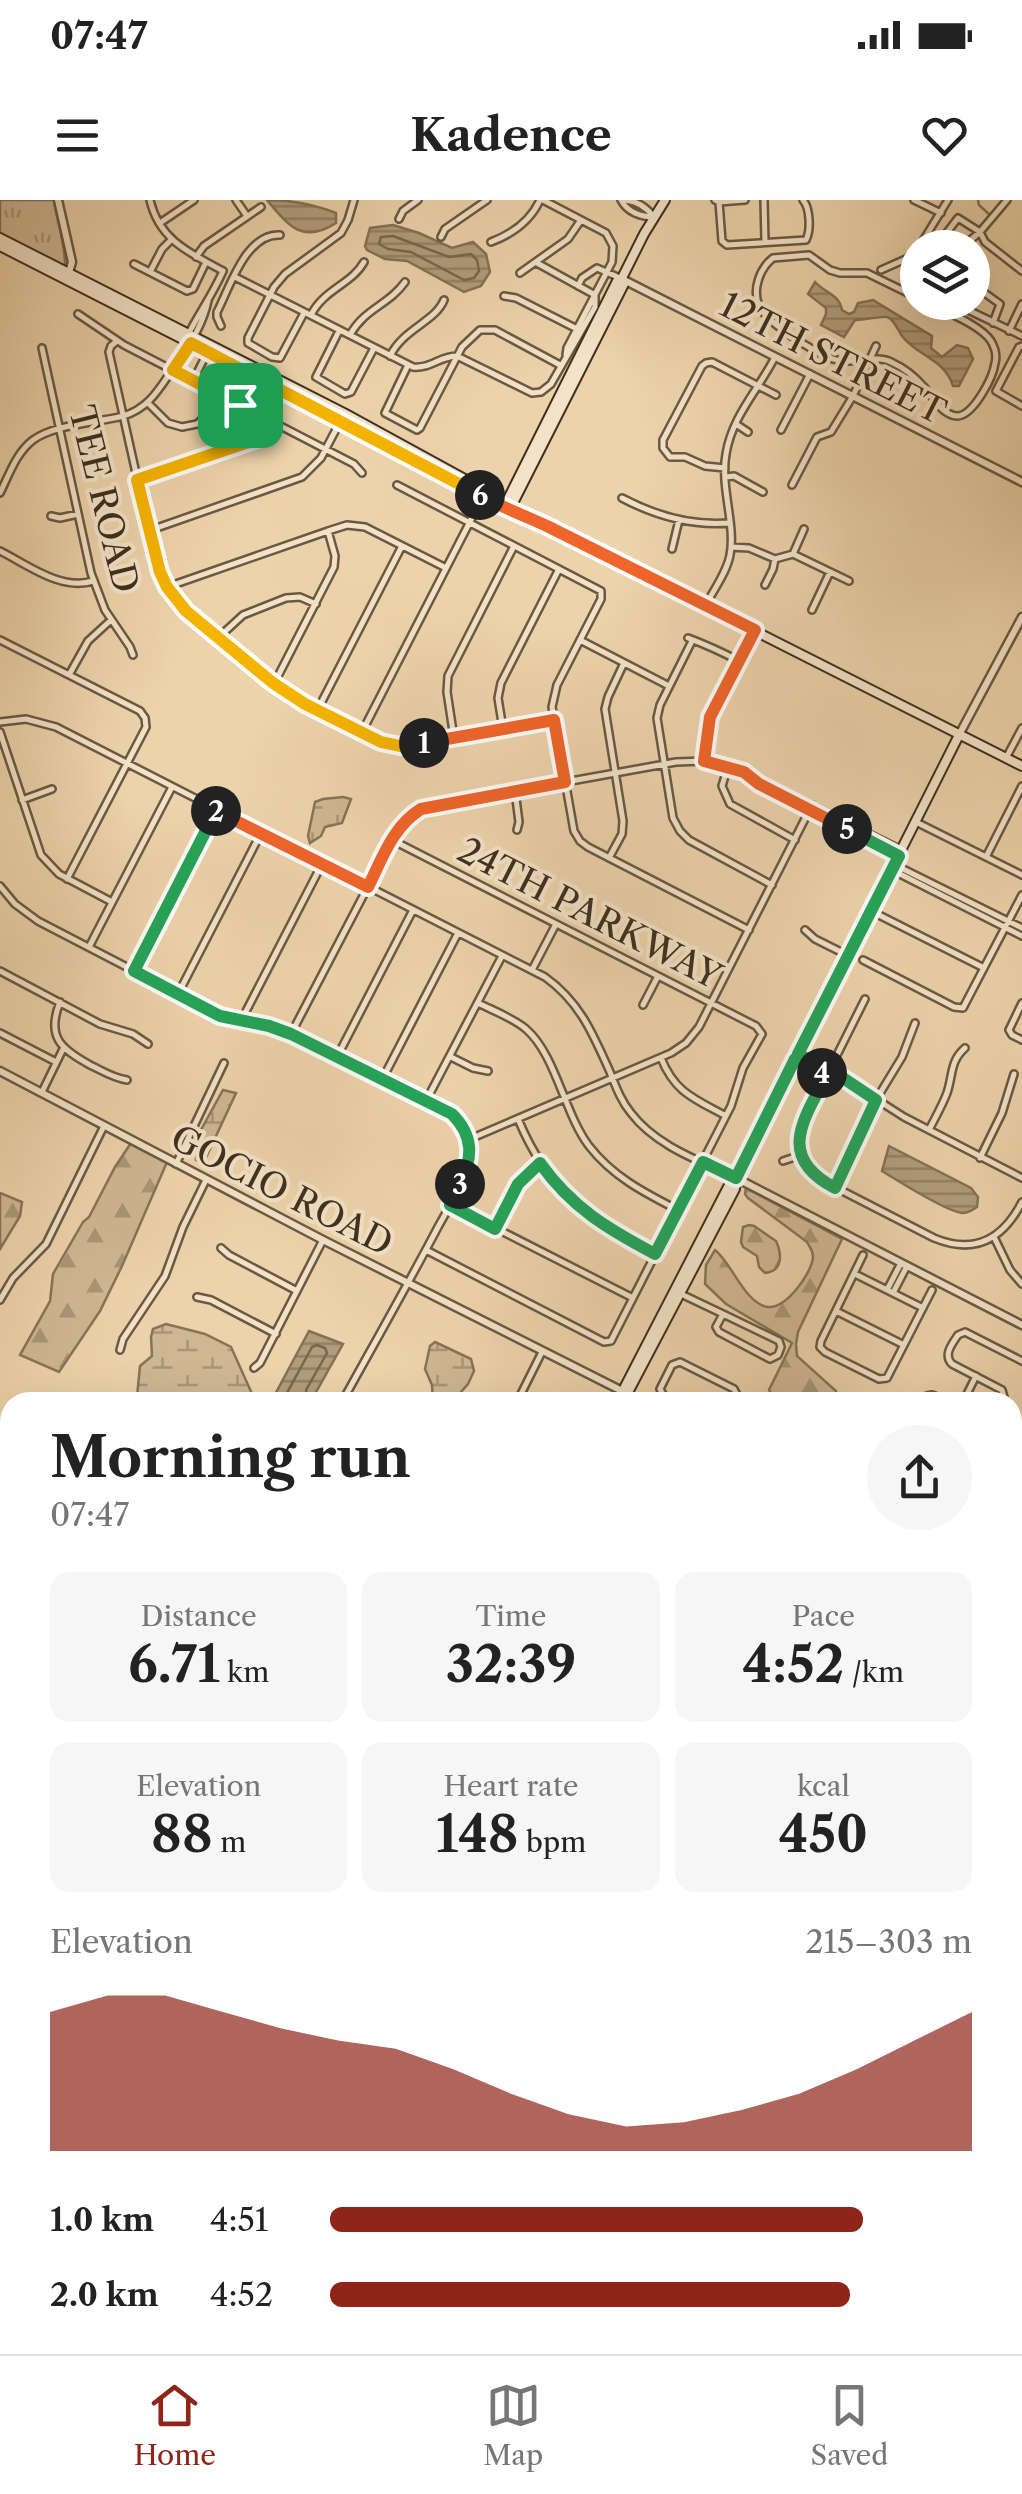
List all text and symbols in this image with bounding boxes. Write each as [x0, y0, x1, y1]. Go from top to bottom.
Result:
text: 07:47 [50, 12, 148, 59]
text: Kadence [410, 107, 612, 163]
icon: menu [50, 108, 105, 163]
icon: heart [917, 108, 972, 163]
map controls [900, 230, 990, 320]
button: layers [900, 230, 990, 320]
street label: 12TH STREET [713, 283, 953, 433]
pin [198, 363, 283, 448]
icon: arrive [213, 378, 268, 433]
street label: TEE ROAD [60, 401, 148, 597]
pin: 6 [455, 470, 505, 520]
text: 6 [472, 478, 488, 512]
pin: 1 [399, 718, 449, 768]
text: 1 [418, 726, 430, 760]
pin: 2 [191, 786, 241, 836]
text: 2 [208, 794, 224, 828]
pin: 5 [822, 804, 872, 854]
text: 5 [839, 812, 855, 846]
street label: 24TH PARKWAY [451, 828, 730, 998]
pin: 4 [797, 1048, 847, 1098]
text: 4 [814, 1056, 830, 1090]
street label: GOCIO ROAD [164, 1116, 400, 1264]
pin: 3 [435, 1159, 485, 1209]
text: 3 [452, 1167, 468, 1201]
text: Morning run [50, 1424, 411, 1491]
button: share [867, 1425, 972, 1530]
text: 07:47 [50, 1495, 129, 1534]
text: Distance [141, 1599, 257, 1633]
text: Time [476, 1599, 546, 1633]
text: Pace [792, 1599, 855, 1633]
text: 6.71 [128, 1633, 220, 1695]
text: 32:39 [446, 1633, 576, 1695]
text: 4:52 [743, 1633, 844, 1695]
text: km [220, 1655, 269, 1689]
text: /km [844, 1655, 904, 1689]
text: Elevation [136, 1769, 261, 1803]
text: Heart rate [444, 1769, 578, 1803]
text: kcal [797, 1769, 850, 1803]
text: 88 [151, 1803, 213, 1865]
text: 148 [436, 1803, 519, 1865]
text: 450 [779, 1803, 868, 1865]
text: m [213, 1825, 246, 1859]
text: bpm [519, 1825, 586, 1859]
text: Elevation [50, 1922, 193, 1961]
text: 215–303 m [805, 1922, 972, 1961]
text: 1.0 km [50, 2200, 154, 2239]
text: 4:51 [210, 2200, 268, 2239]
text: 2.0 km [50, 2275, 159, 2314]
text: 4:52 [210, 2275, 273, 2314]
tab: Home [134, 2378, 216, 2472]
tab: Map [483, 2378, 543, 2472]
tab: Saved [811, 2378, 888, 2472]

